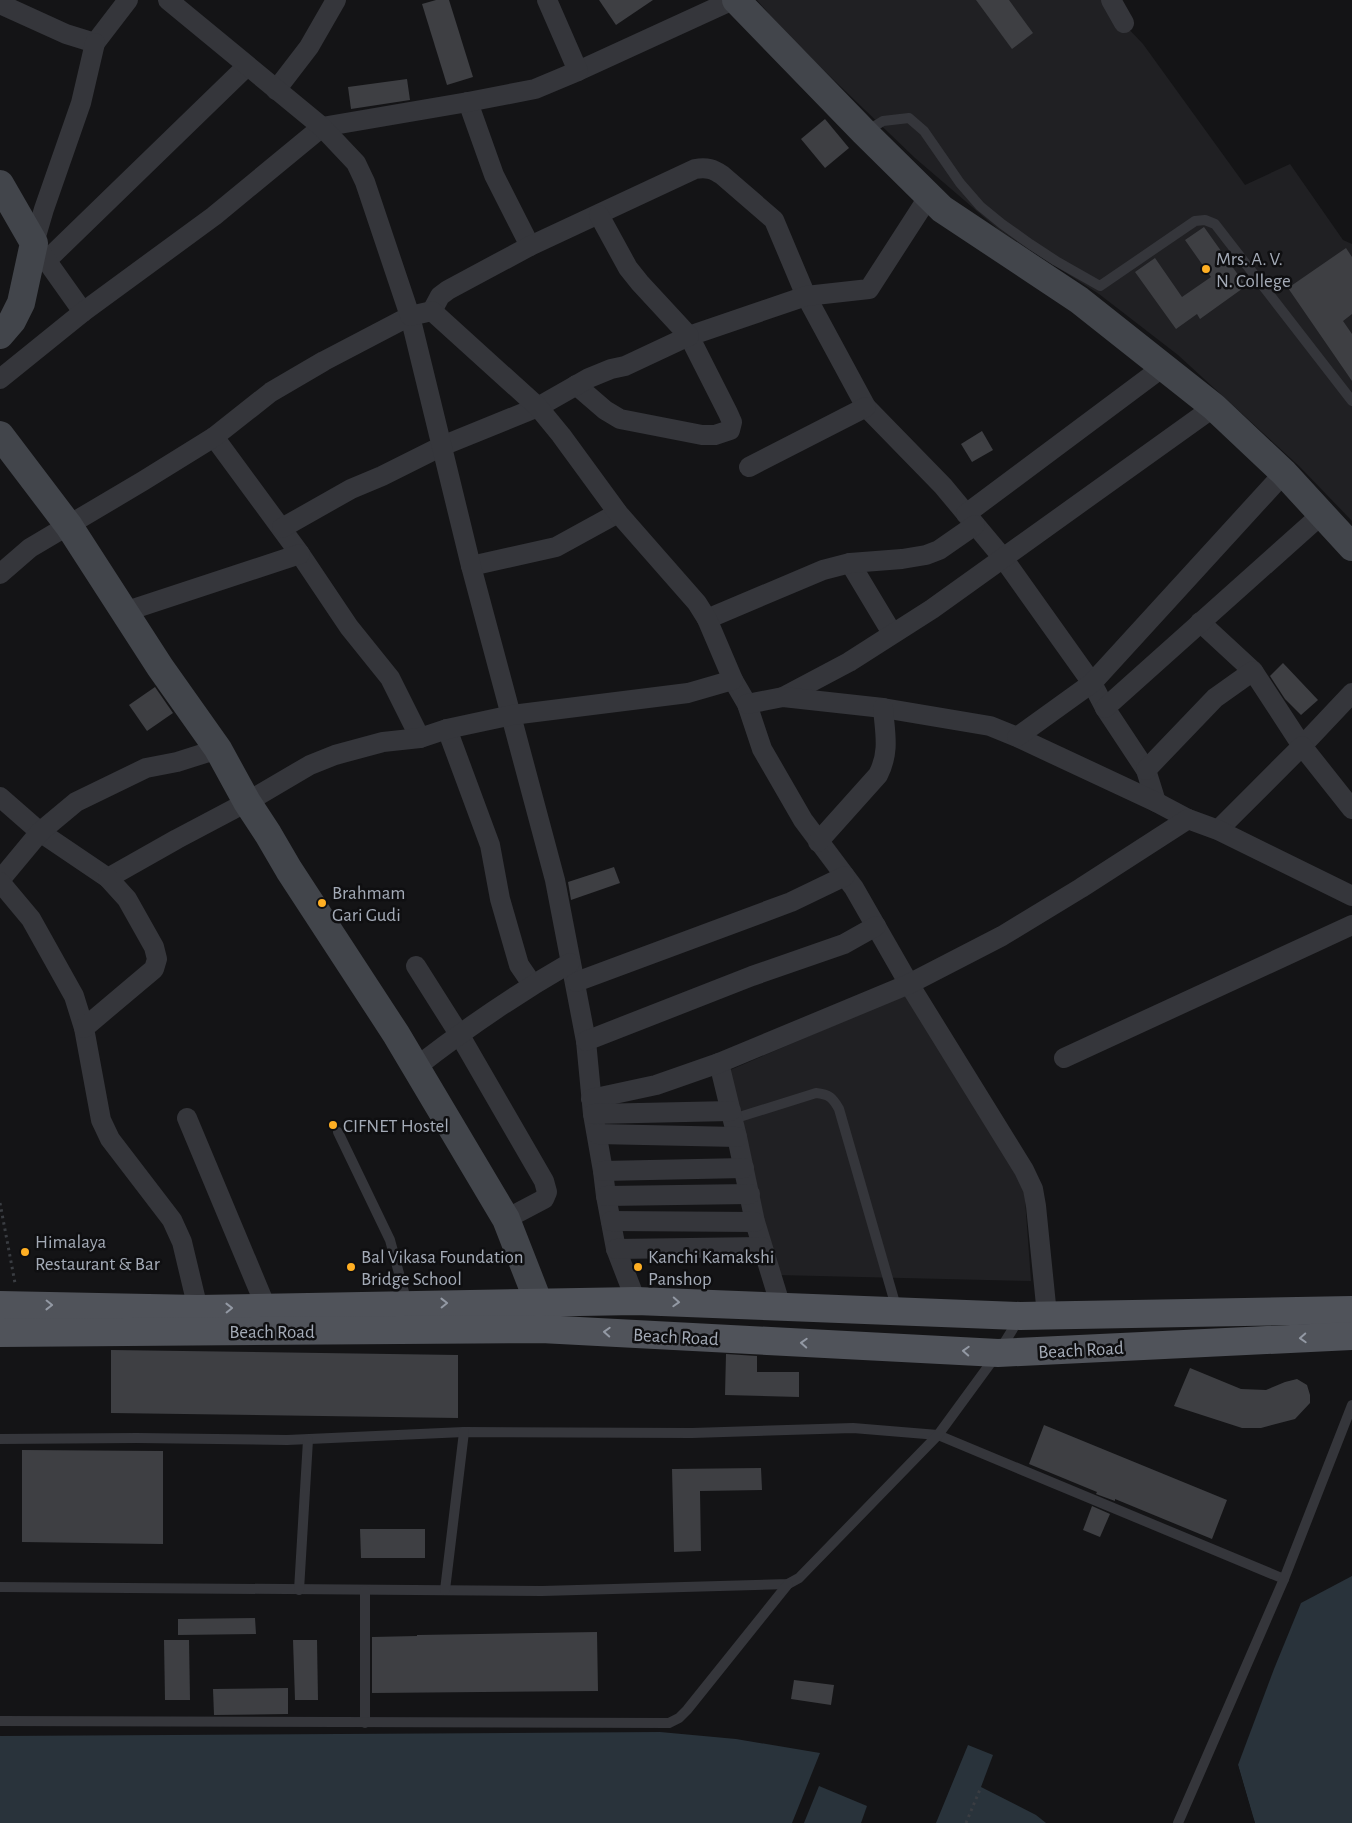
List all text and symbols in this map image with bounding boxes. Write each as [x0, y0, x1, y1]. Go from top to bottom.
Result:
place label: Mrs. A. V. N. College [1216, 250, 1291, 291]
marker: Mrs. A. V. N. College [1200, 263, 1212, 275]
place label: Brahmam Gari Gudi [332, 884, 405, 925]
marker: Brahmam Gari Gudi [316, 897, 328, 909]
place label: CIFNET Hostel [343, 1117, 449, 1136]
marker: CIFNET Hostel [327, 1119, 339, 1131]
place label: Himalaya Restaurant & Bar [35, 1233, 160, 1274]
marker: Himalaya Restaurant & Bar [19, 1246, 31, 1258]
place label: Bal Vikasa Foundation Bridge School [361, 1248, 524, 1289]
place label: Kanchi Kamakshi Panshop [648, 1248, 774, 1289]
marker: Bal Vikasa Foundation Bridge School [345, 1261, 357, 1273]
marker: Kanchi Kamakshi Panshop [632, 1261, 644, 1273]
one-way arrow [672, 1297, 680, 1308]
one-way arrow [440, 1298, 448, 1309]
one-way arrow [45, 1300, 53, 1311]
one-way arrow [225, 1303, 233, 1313]
street label: Beach Road [229, 1323, 315, 1342]
street label: Beach Road [633, 1326, 719, 1349]
one-way arrow [602, 1327, 610, 1338]
one-way arrow [1299, 1332, 1307, 1343]
one-way arrow [800, 1337, 808, 1348]
street label: Beach Road [1038, 1339, 1124, 1362]
one-way arrow [962, 1345, 970, 1356]

